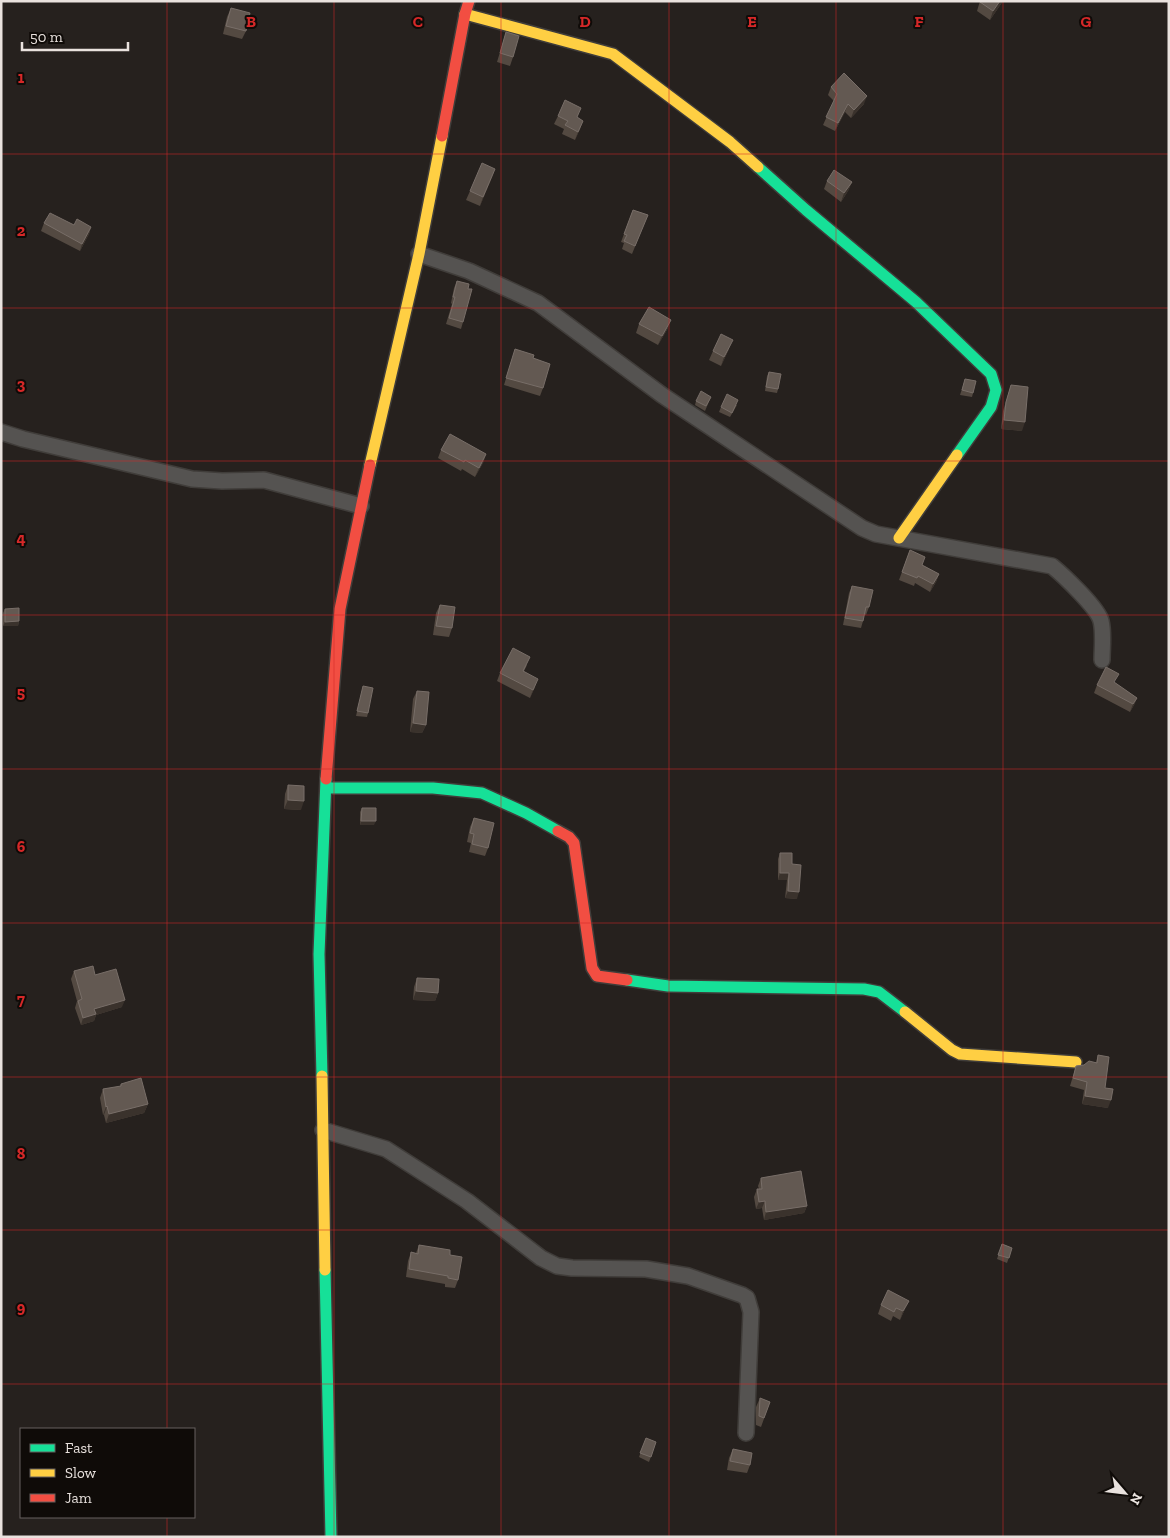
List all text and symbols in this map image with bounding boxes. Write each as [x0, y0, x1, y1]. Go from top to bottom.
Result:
text: B [246, 12, 256, 31]
text: C [413, 12, 423, 31]
text: D [579, 12, 591, 31]
text: E [747, 12, 757, 31]
text: F [914, 12, 924, 31]
text: G [1081, 12, 1092, 31]
scale bar [22, 20, 129, 52]
text: 50 m [30, 28, 63, 46]
text: 1 [18, 68, 25, 87]
text: 2 [17, 221, 26, 240]
text: 3 [17, 375, 26, 394]
text: 4 [16, 529, 26, 548]
text: 5 [17, 683, 25, 702]
text: 6 [17, 837, 26, 856]
text: 7 [17, 990, 25, 1009]
text: 8 [17, 1144, 26, 1163]
text: 9 [17, 1298, 26, 1317]
legend [20, 1428, 195, 1518]
text: Fast [65, 1439, 93, 1457]
text: Slow [65, 1464, 97, 1482]
north arrow [1100, 1468, 1150, 1518]
text: Jam [65, 1489, 92, 1507]
text: N [1126, 1490, 1146, 1508]

